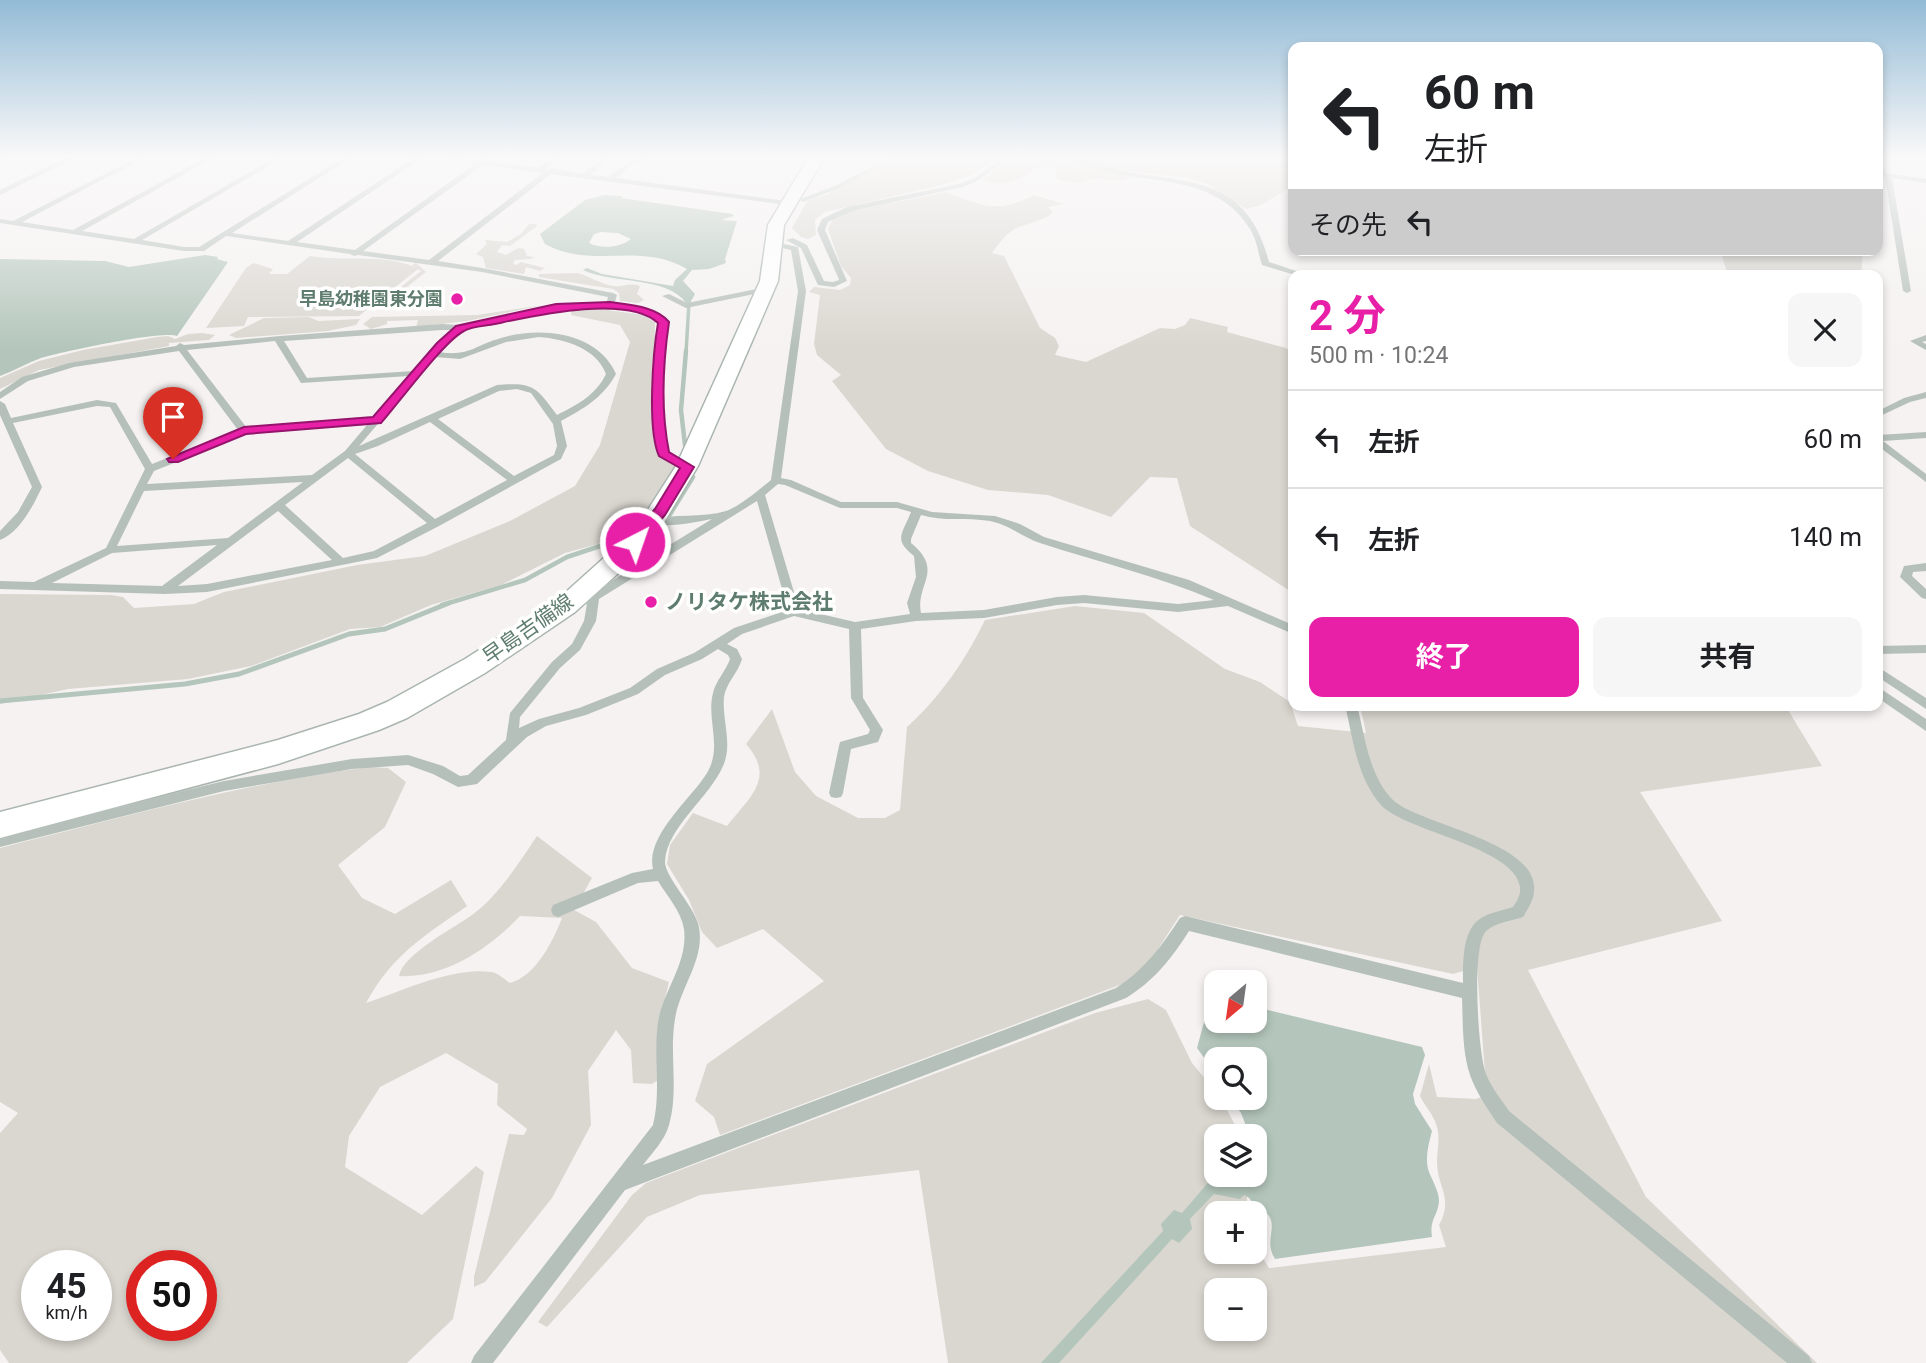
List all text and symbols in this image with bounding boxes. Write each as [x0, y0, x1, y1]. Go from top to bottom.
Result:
text: 60 m [1424, 64, 1535, 121]
icon: left [1309, 70, 1400, 161]
text: 左折 [1424, 130, 1488, 168]
icon: left [1401, 203, 1439, 241]
text: その先 [1309, 210, 1387, 240]
place label: 早島幼稚園東分園 [299, 288, 443, 309]
marker: 早島幼稚園東分園 [449, 291, 465, 307]
text: 2 分 [1309, 291, 1386, 340]
button: close [1788, 293, 1862, 367]
text: 500 m · 10:24 [1309, 342, 1448, 369]
pin [143, 387, 203, 459]
icon: arrive [154, 398, 192, 436]
icon: left [1309, 420, 1347, 458]
text: 60 m [1804, 424, 1862, 454]
text: 左折 [1368, 427, 1420, 457]
position arrow [598, 505, 672, 579]
icon: left [1309, 518, 1347, 556]
text: 140 m [1789, 522, 1862, 552]
text: 左折 [1368, 525, 1420, 555]
street label: 早島吉備線 [478, 589, 578, 669]
place label: ノリタケ株式会社 [665, 590, 833, 614]
marker: ノリタケ株式会社 [643, 594, 659, 610]
button: 終了 [1309, 617, 1579, 697]
button: 共有 [1593, 617, 1862, 697]
north arrow [1204, 970, 1267, 1032]
map controls [1204, 970, 1267, 1341]
button: search [1204, 1047, 1267, 1110]
button: layers [1204, 1124, 1267, 1187]
button: + [1204, 1201, 1267, 1264]
speed limit sign: 50 [126, 1250, 217, 1341]
text: 45 [46, 1266, 87, 1307]
button: − [1204, 1278, 1267, 1341]
text: km/h [45, 1302, 88, 1323]

